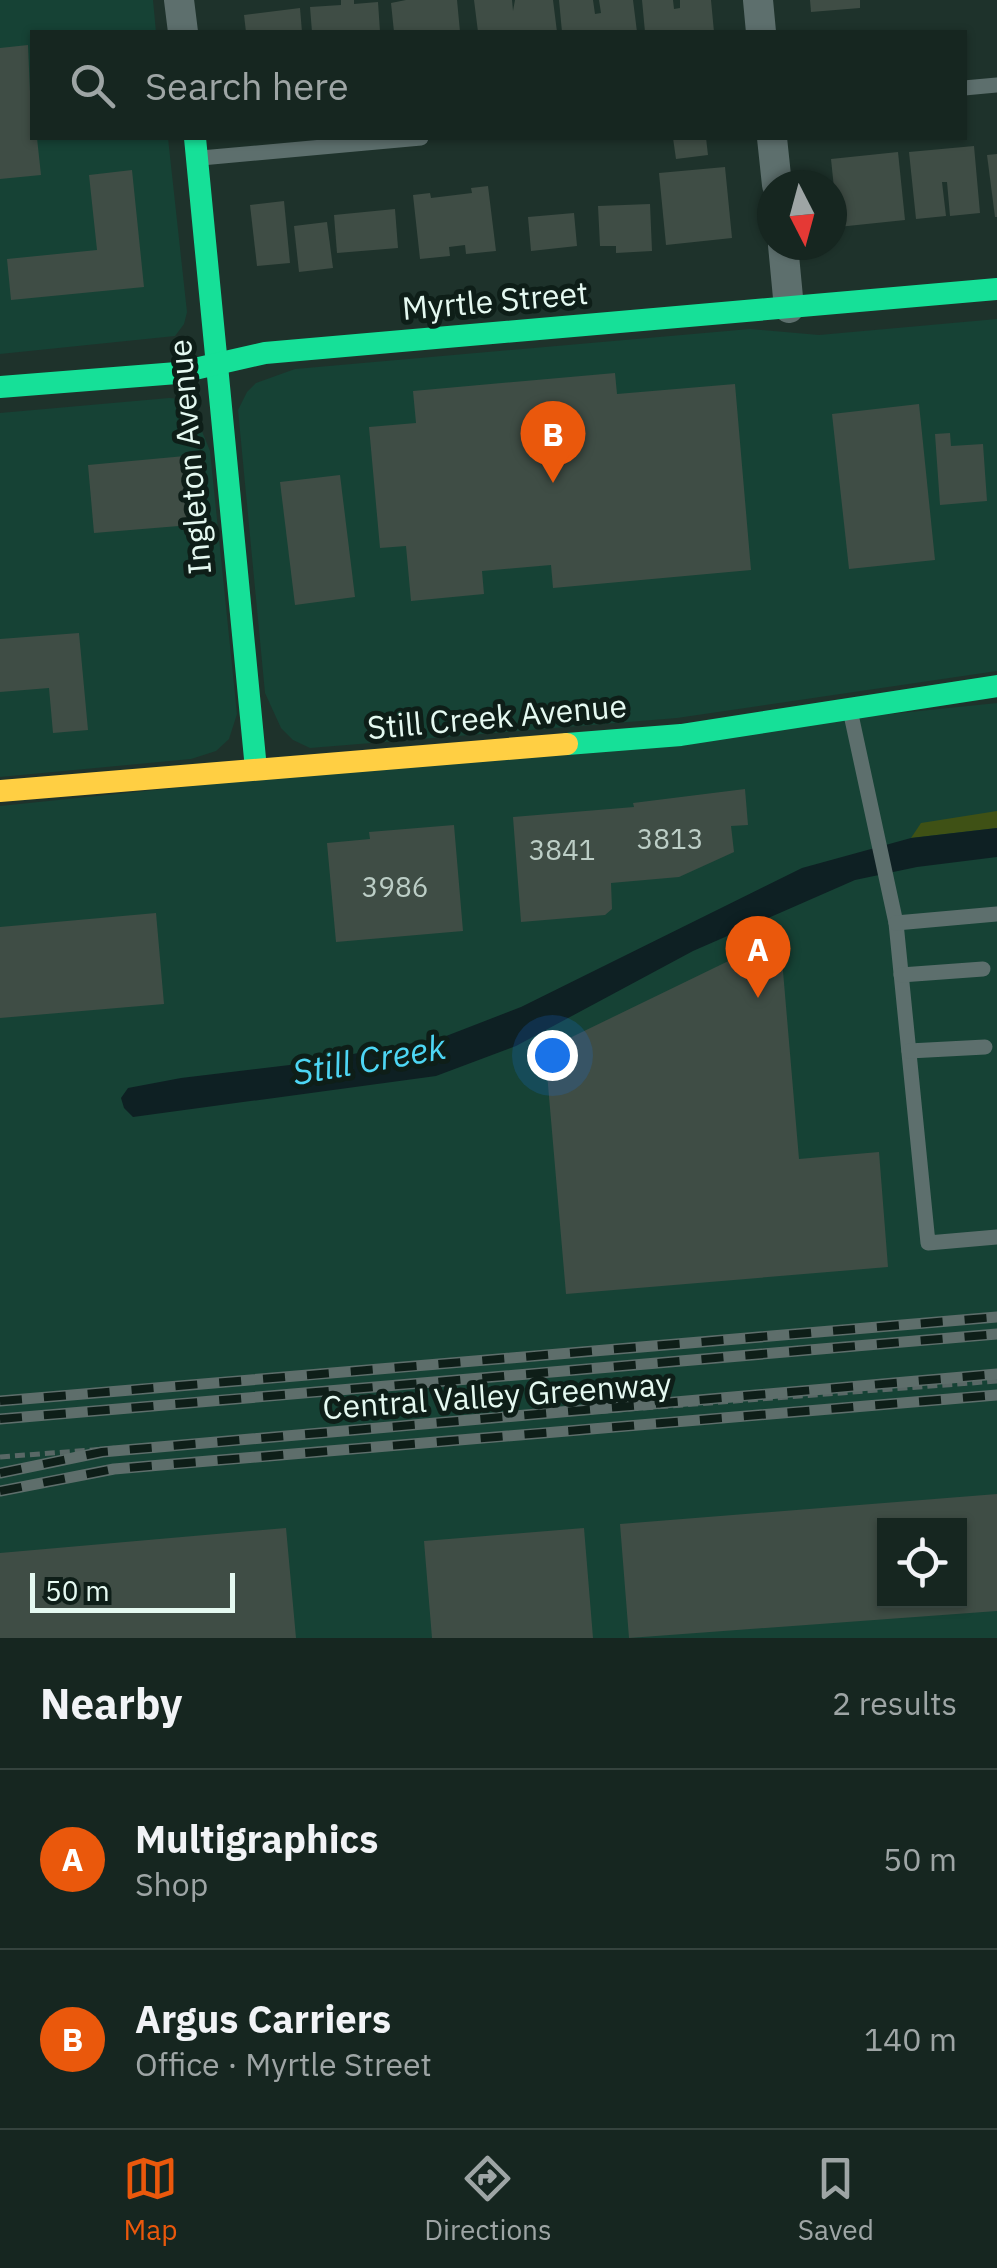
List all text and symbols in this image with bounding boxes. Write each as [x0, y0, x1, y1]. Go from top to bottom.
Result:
search box [30, 30, 967, 140]
icon: search [65, 58, 120, 113]
text: Search here [145, 61, 349, 110]
north arrow [757, 170, 847, 260]
street label: Myrtle Street [400, 271, 590, 329]
street label: Ingleton Avenue [158, 338, 220, 576]
pin: B [520, 400, 586, 483]
street label: Still Creek Avenue [365, 684, 628, 748]
house number: 3813 [636, 820, 704, 857]
house number: 3841 [528, 831, 596, 868]
house number: 3986 [361, 868, 429, 905]
pin: A [726, 916, 790, 998]
water label: Still Creek [289, 1023, 450, 1095]
your location [527, 1030, 578, 1081]
street label: Central Valley Greenway [321, 1362, 673, 1428]
map controls [877, 1518, 967, 1608]
button: locate [877, 1518, 967, 1608]
scale bar [30, 1568, 235, 1612]
text: 50 m [45, 1572, 110, 1609]
text: Nearby [40, 1676, 182, 1731]
text: 2 results [832, 1682, 957, 1724]
text: Multigraphics [135, 1814, 378, 1863]
text: A [62, 1838, 83, 1880]
text: 50 m [883, 1838, 957, 1880]
text: Shop [135, 1863, 208, 1905]
text: Argus Carriers [135, 1994, 391, 2043]
text: B [62, 2018, 83, 2060]
text: 140 m [864, 2018, 957, 2060]
text: Office · Myrtle Street [135, 2043, 432, 2085]
tab: Map [123, 2151, 178, 2248]
tab: Directions [424, 2151, 552, 2248]
tab: Saved [798, 2151, 874, 2248]

